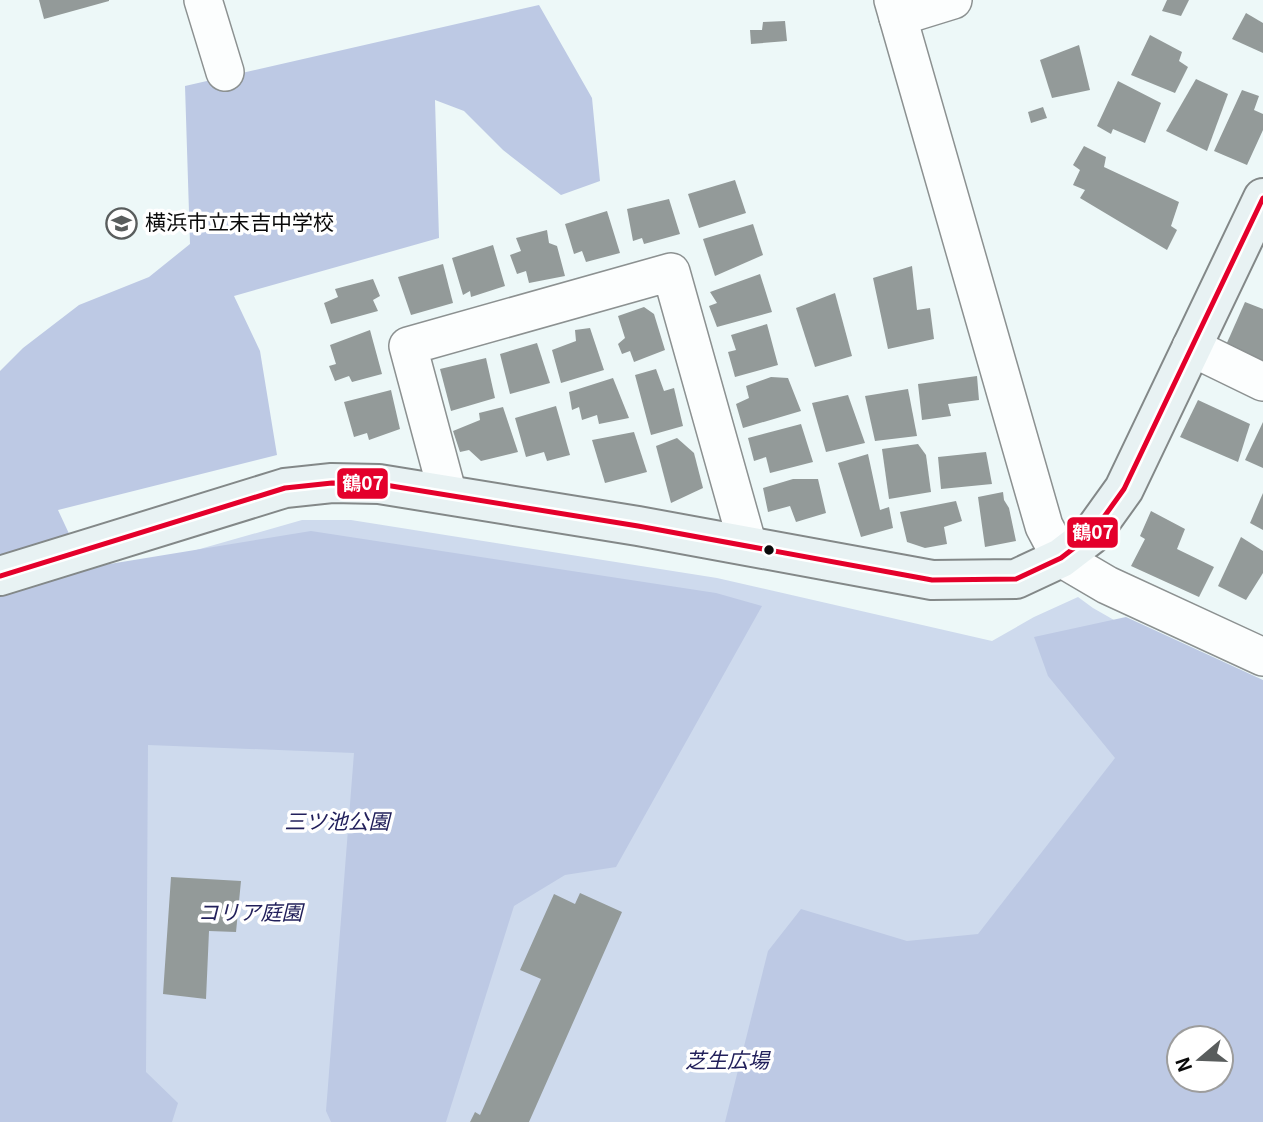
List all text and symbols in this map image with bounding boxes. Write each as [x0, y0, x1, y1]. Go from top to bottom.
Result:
school or university icon: 横浜市立末吉中学校 [105, 206, 139, 240]
place label: 横浜市立末吉中学校 [145, 206, 334, 236]
line badge: 鶴07 [336, 467, 389, 500]
text: 鶴07 [342, 468, 384, 495]
line badge: 鶴07 [1066, 516, 1119, 549]
text: 鶴07 [1072, 517, 1114, 544]
unlabelled marker [762, 543, 776, 557]
park label: 三ツ池公園 [285, 805, 392, 835]
park label: コリア庭園 [198, 896, 305, 926]
north arrow [1165, 1024, 1235, 1094]
park label: 芝生広場 [685, 1044, 771, 1074]
text: N [1167, 1054, 1198, 1076]

